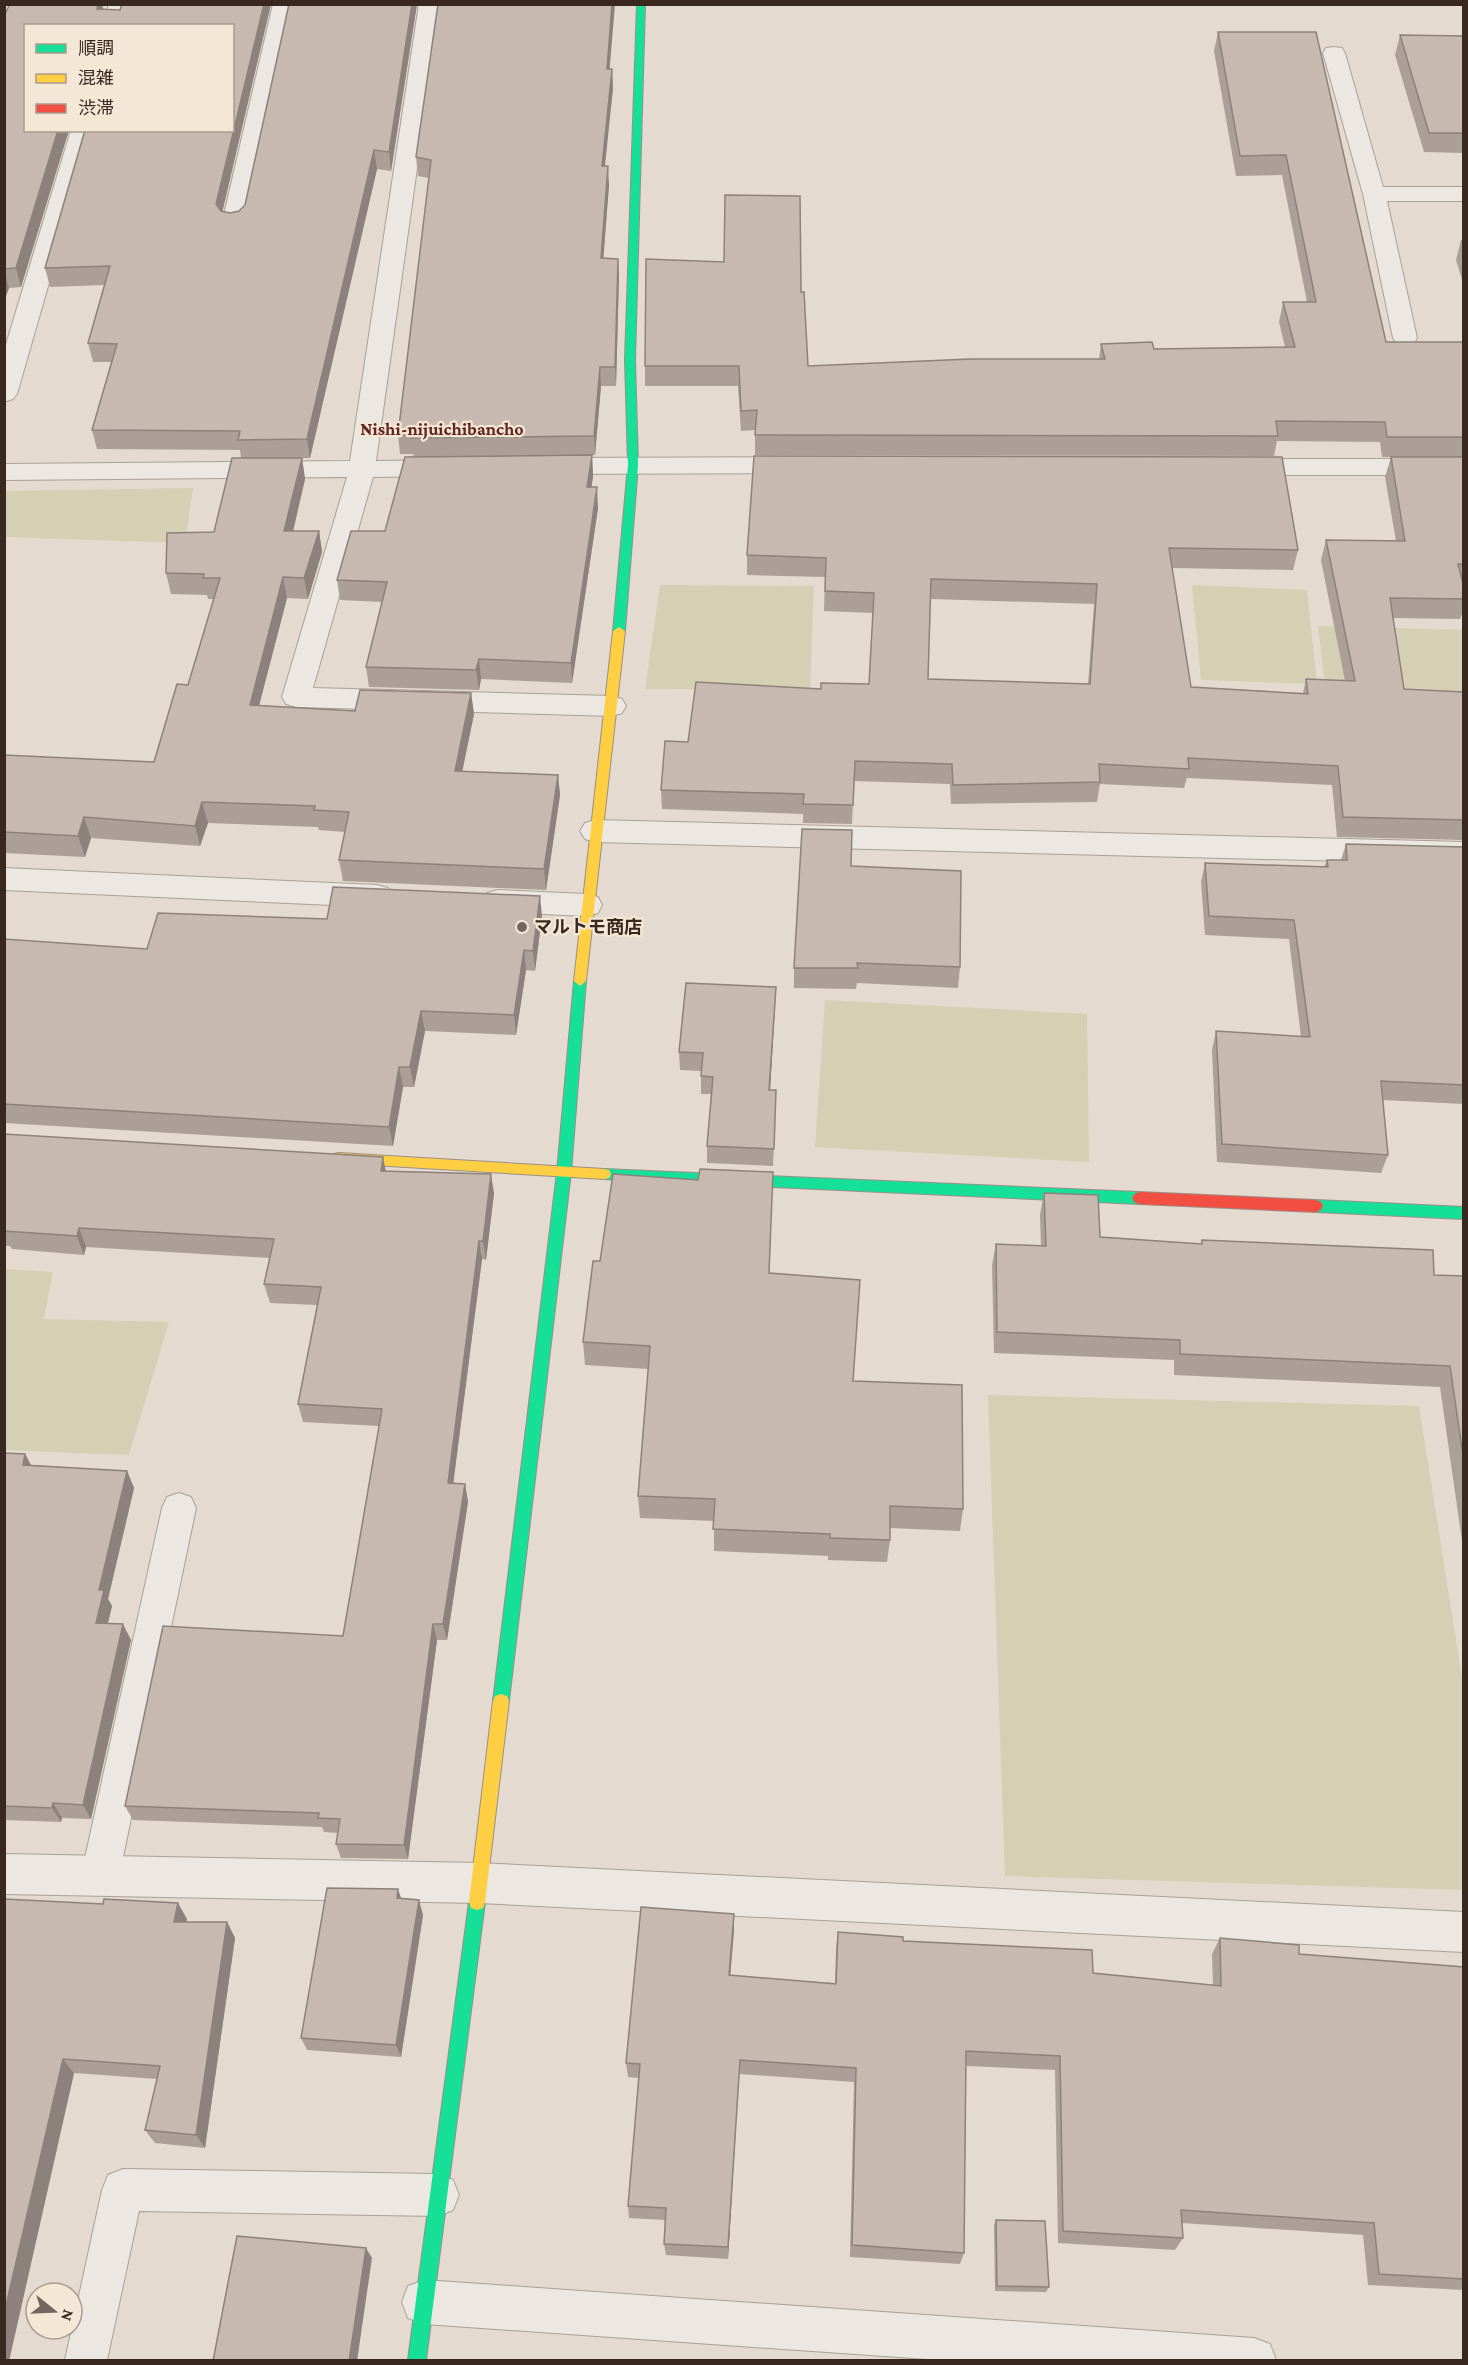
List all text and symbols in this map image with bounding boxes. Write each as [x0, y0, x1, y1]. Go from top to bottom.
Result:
legend [24, 24, 234, 132]
text: 順調 [78, 38, 114, 58]
text: 混雑 [78, 68, 114, 88]
text: 渋滞 [78, 98, 114, 118]
district label: Nishi-nijuichibancho [360, 419, 524, 440]
place label: マルトモ商店 [534, 917, 642, 937]
marker: マルトモ商店 [515, 920, 529, 934]
north arrow [24, 2281, 84, 2341]
text: N [58, 2308, 78, 2323]

